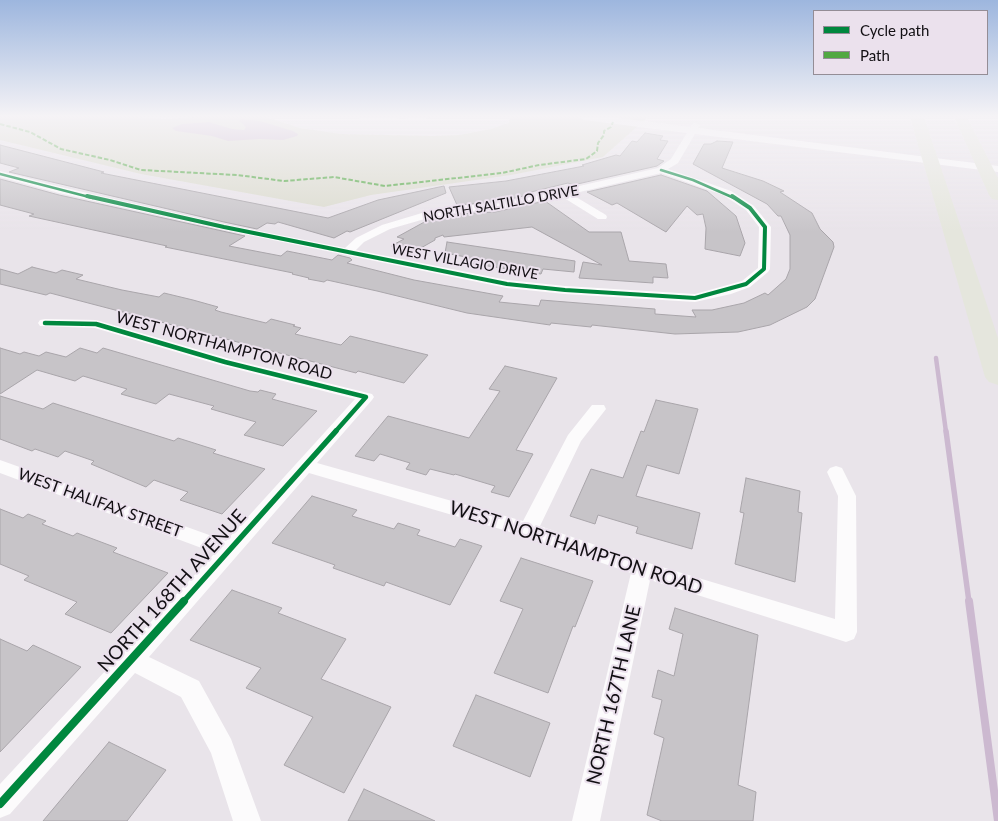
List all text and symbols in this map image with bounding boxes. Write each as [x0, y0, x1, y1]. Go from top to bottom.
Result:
legend [813, 10, 988, 75]
text: Cycle path [860, 21, 929, 39]
text: Path [860, 46, 890, 64]
street label: NORTH SALTILLO DRIVE [422, 182, 580, 226]
street label: WEST VILLAGIO DRIVE [390, 241, 540, 283]
street label: WEST NORTHAMPTON ROAD [114, 308, 334, 384]
street label: WEST HALIFAX STREET [15, 464, 185, 542]
street label: WEST NORTHAMPTON ROAD [446, 496, 706, 600]
street label: NORTH 168TH AVENUE [93, 505, 251, 677]
street label: NORTH 167TH LANE [582, 603, 646, 787]

